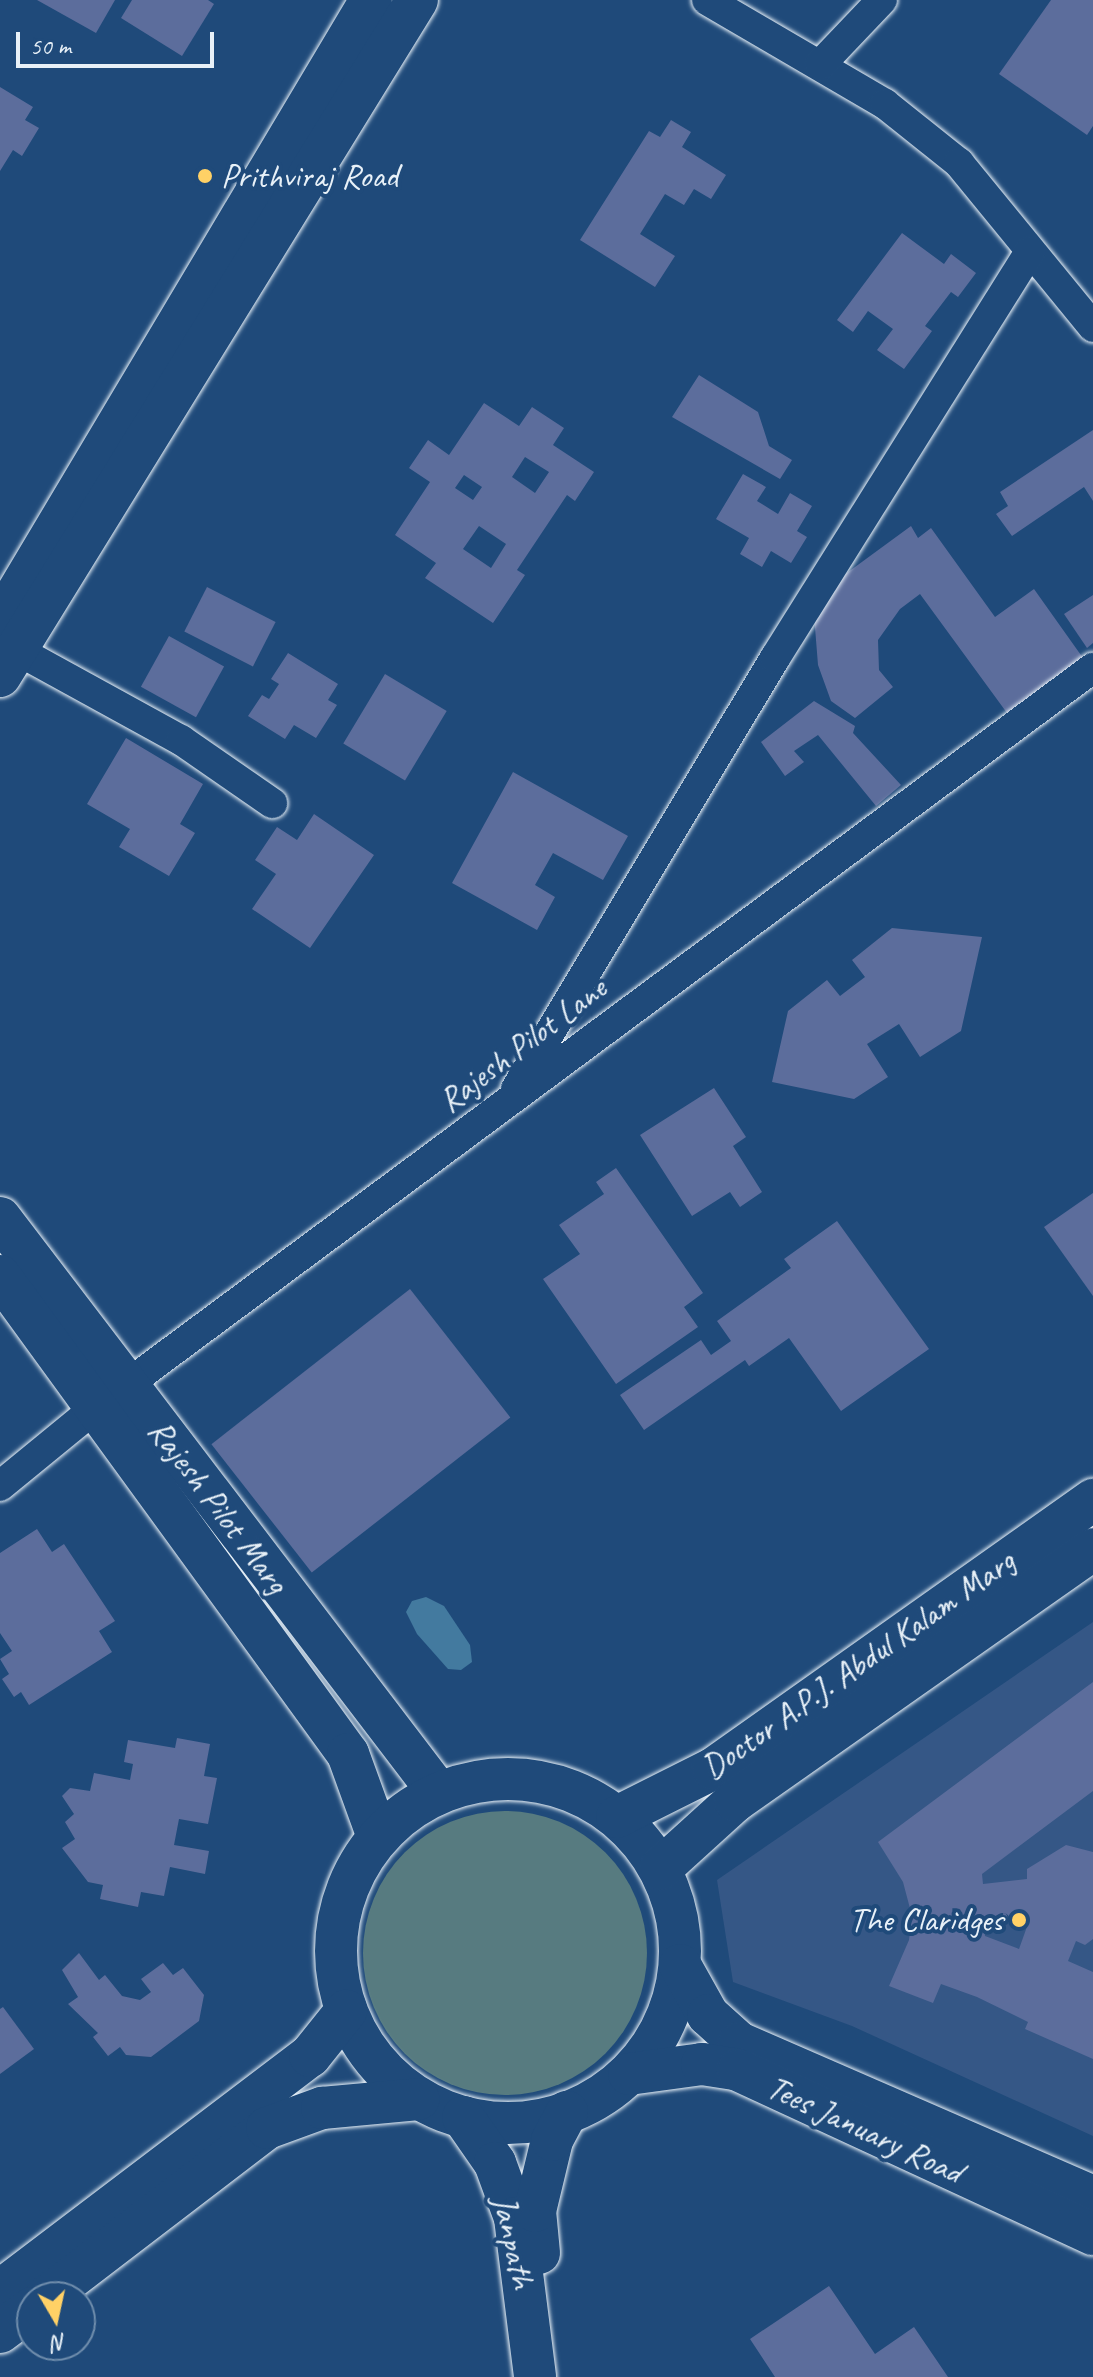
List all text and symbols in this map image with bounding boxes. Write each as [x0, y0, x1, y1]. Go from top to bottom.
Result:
scale bar [20, 16, 218, 66]
text: 50 m [30, 31, 71, 61]
place label: Prithviraj Road [221, 156, 398, 196]
marker: Prithviraj Road [196, 167, 214, 185]
street label: Rajesh Pilot Lane [429, 967, 615, 1121]
street label: Rajesh Pilot Marg [140, 1410, 298, 1602]
street label: Doctor A.P.J. Abdul Kalam Marg [693, 1540, 1023, 1788]
place label: The Claridges [848, 1900, 1003, 1940]
marker: The Claridges [1010, 1911, 1028, 1929]
street label: Tees January Road [761, 2066, 969, 2192]
street label: Janpath [484, 2192, 544, 2292]
north arrow [16, 2281, 96, 2361]
text: N [51, 2328, 68, 2358]

